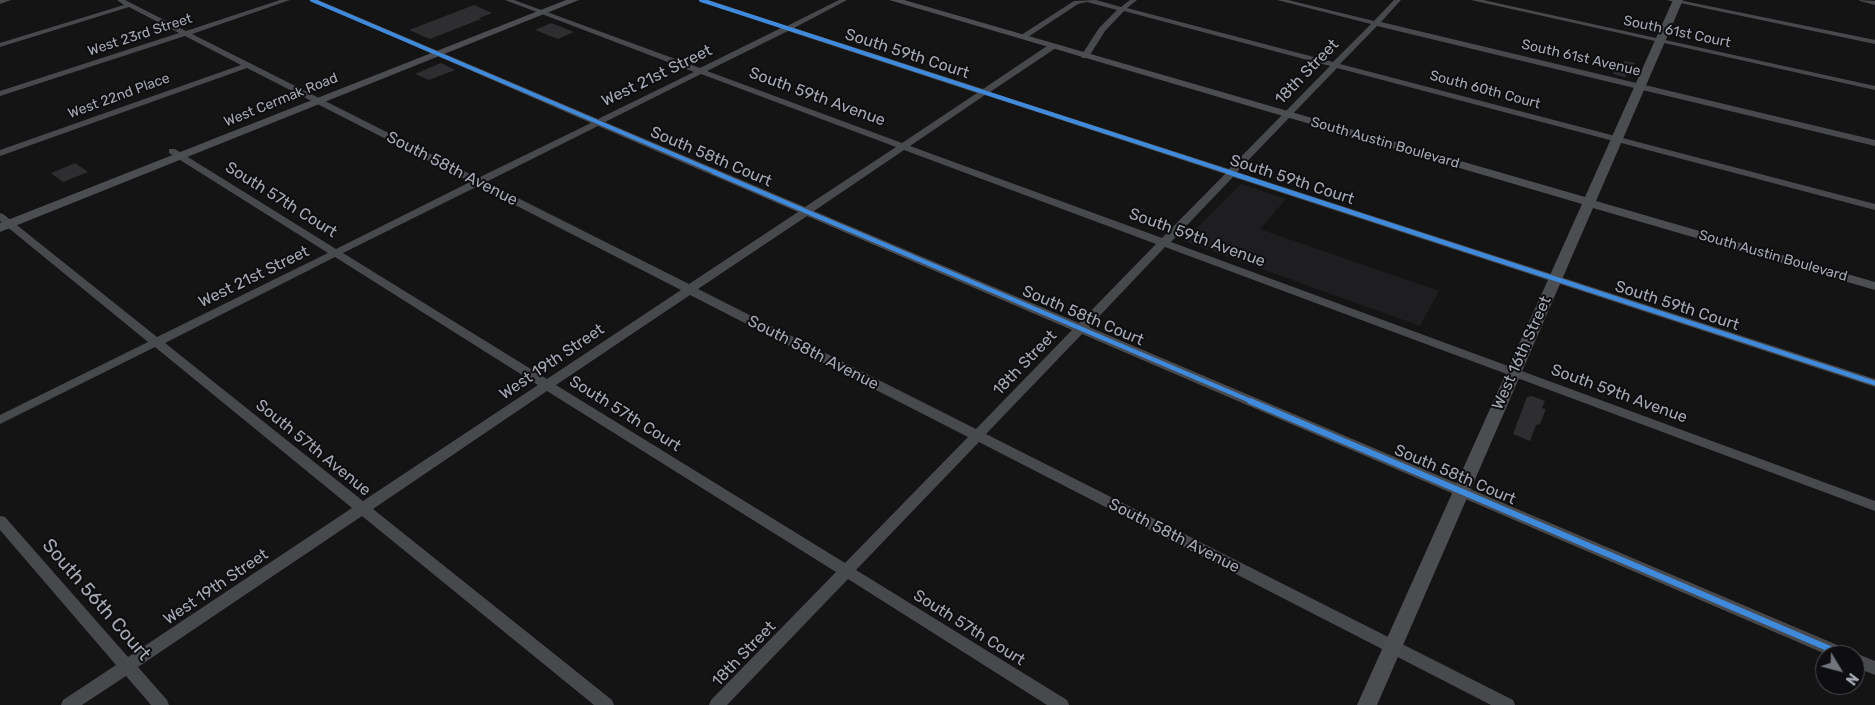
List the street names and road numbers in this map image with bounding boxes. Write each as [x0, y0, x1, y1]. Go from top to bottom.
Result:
street label: West 23rd Street [86, 10, 194, 60]
street label: South 61st Court [1622, 12, 1732, 52]
street label: South 59th Court [842, 25, 972, 83]
street label: 18th Street [1271, 35, 1343, 109]
street label: South 61st Avenue [1520, 36, 1642, 80]
street label: West 21st Street [599, 41, 715, 111]
street label: South 59th Avenue [746, 63, 888, 131]
street label: South 60th Court [1428, 67, 1542, 113]
street label: West Cermak Road [222, 69, 340, 131]
street label: West 22nd Place [66, 70, 172, 122]
street label: South Austin Boulevard [1309, 114, 1461, 172]
street label: South 58th Court [647, 123, 775, 191]
street label: South 58th Avenue [383, 128, 521, 210]
street label: South 59th Court [1227, 151, 1357, 209]
street label: South 57th Court [222, 158, 340, 242]
street label: South 59th Avenue [1126, 204, 1268, 272]
street label: South Austin Boulevard [1697, 227, 1849, 285]
street label: West 21st Street [196, 242, 312, 312]
street label: South 59th Court [1612, 277, 1742, 335]
street label: South 58th Court [1019, 282, 1147, 350]
street label: West 16th Street [1488, 293, 1556, 413]
street label: South 58th Avenue [744, 312, 882, 394]
street label: West 19th Street [496, 320, 608, 404]
street label: 18th Street [989, 326, 1061, 400]
street label: South 59th Avenue [1548, 360, 1690, 428]
street label: South 57th Court [566, 372, 684, 456]
street label: South 57th Avenue [252, 396, 374, 500]
street label: South 58th Court [1391, 441, 1519, 509]
street label: South 58th Avenue [1105, 495, 1243, 577]
street label: South 56th Court [37, 534, 155, 666]
street label: West 19th Street [160, 545, 272, 629]
street label: South 57th Court [910, 586, 1028, 670]
street label: 18th Street [708, 617, 780, 691]

